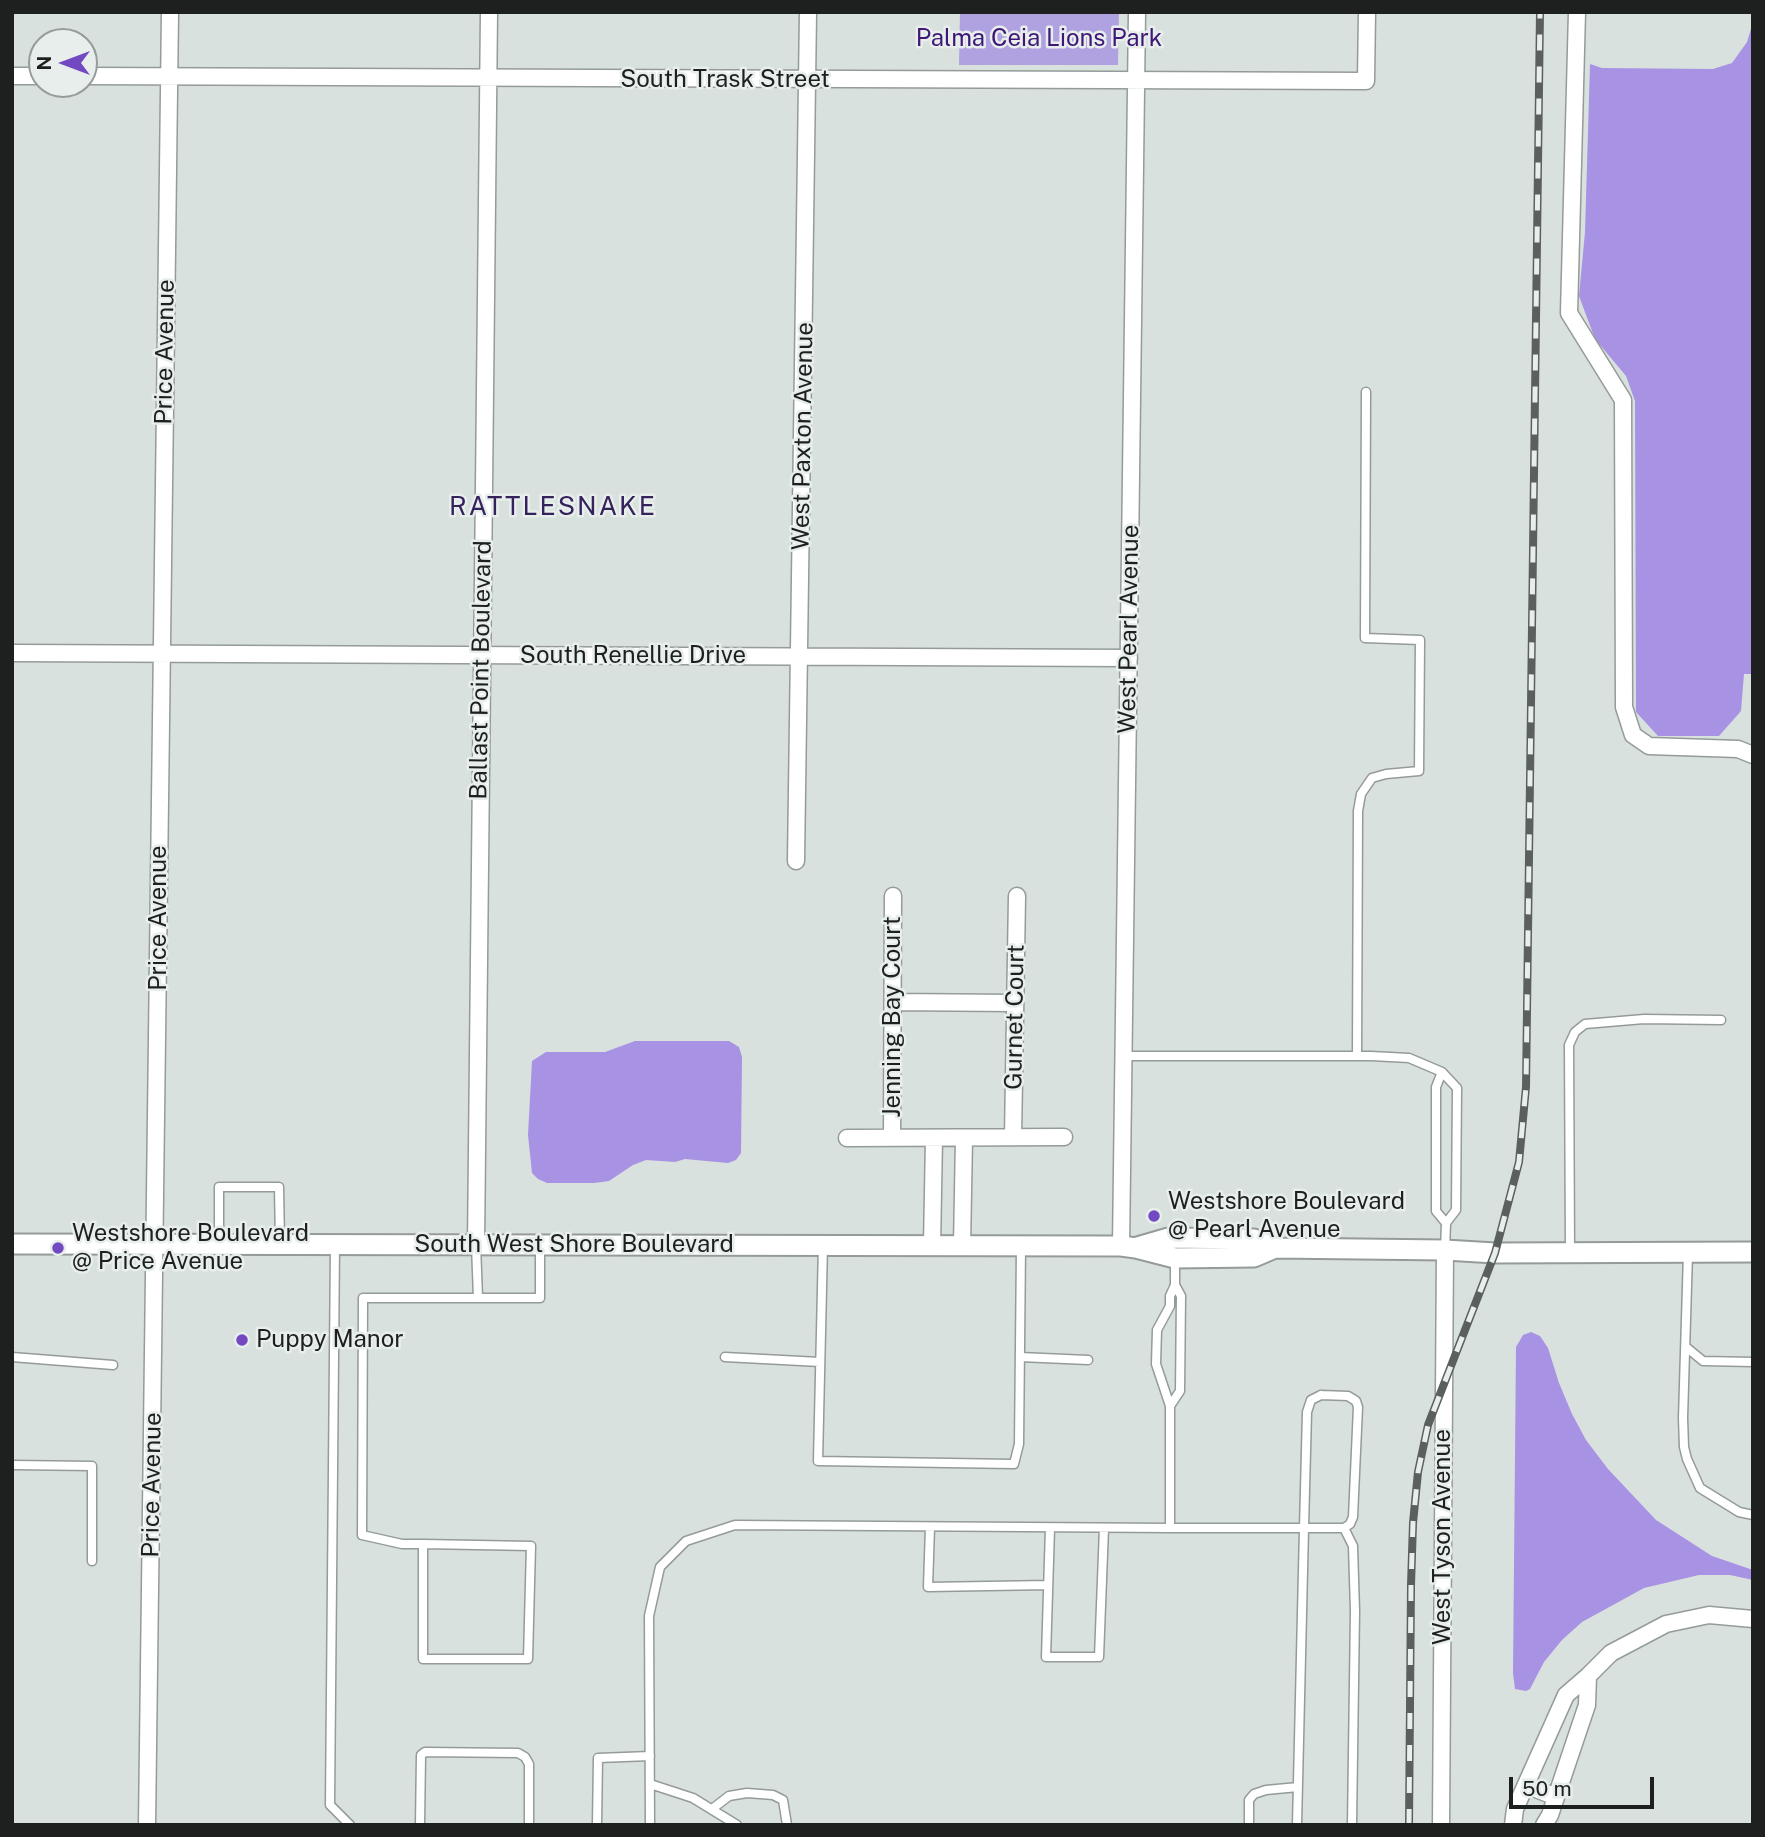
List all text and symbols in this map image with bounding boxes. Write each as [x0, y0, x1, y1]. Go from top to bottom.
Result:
park label: Palma Ceia Lions Park [916, 25, 1162, 53]
north arrow [28, 28, 98, 98]
text: N [33, 56, 55, 70]
street label: South Trask Street [620, 66, 830, 94]
street label: Price Avenue [149, 279, 181, 425]
street label: West Paxton Avenue [787, 322, 819, 550]
district label: RATTLESNAKE [450, 491, 656, 523]
street label: West Pearl Avenue [1113, 524, 1145, 734]
street label: Ballast Point Boulevard [464, 540, 498, 800]
street label: South Renellie Drive [520, 642, 746, 670]
street label: Price Avenue [145, 845, 173, 991]
street label: Jenning Bay Court [879, 916, 907, 1118]
street label: Gurnet Court [999, 944, 1031, 1090]
place label: Westshore Boulevard @ Pearl Avenue [1168, 1188, 1405, 1244]
marker: Westshore Boulevard @ Pearl Avenue [1146, 1208, 1162, 1224]
place label: Westshore Boulevard @ Price Avenue [72, 1220, 309, 1276]
street label: South West Shore Boulevard [414, 1231, 734, 1259]
marker: Westshore Boulevard @ Price Avenue [50, 1240, 66, 1256]
place label: Puppy Manor [256, 1326, 404, 1354]
marker: Puppy Manor [234, 1332, 250, 1348]
street label: Price Avenue [136, 1412, 168, 1558]
street label: West Tyson Avenue [1429, 1429, 1457, 1645]
scale bar [1513, 1764, 1658, 1808]
text: 50 m [1522, 1776, 1572, 1801]

